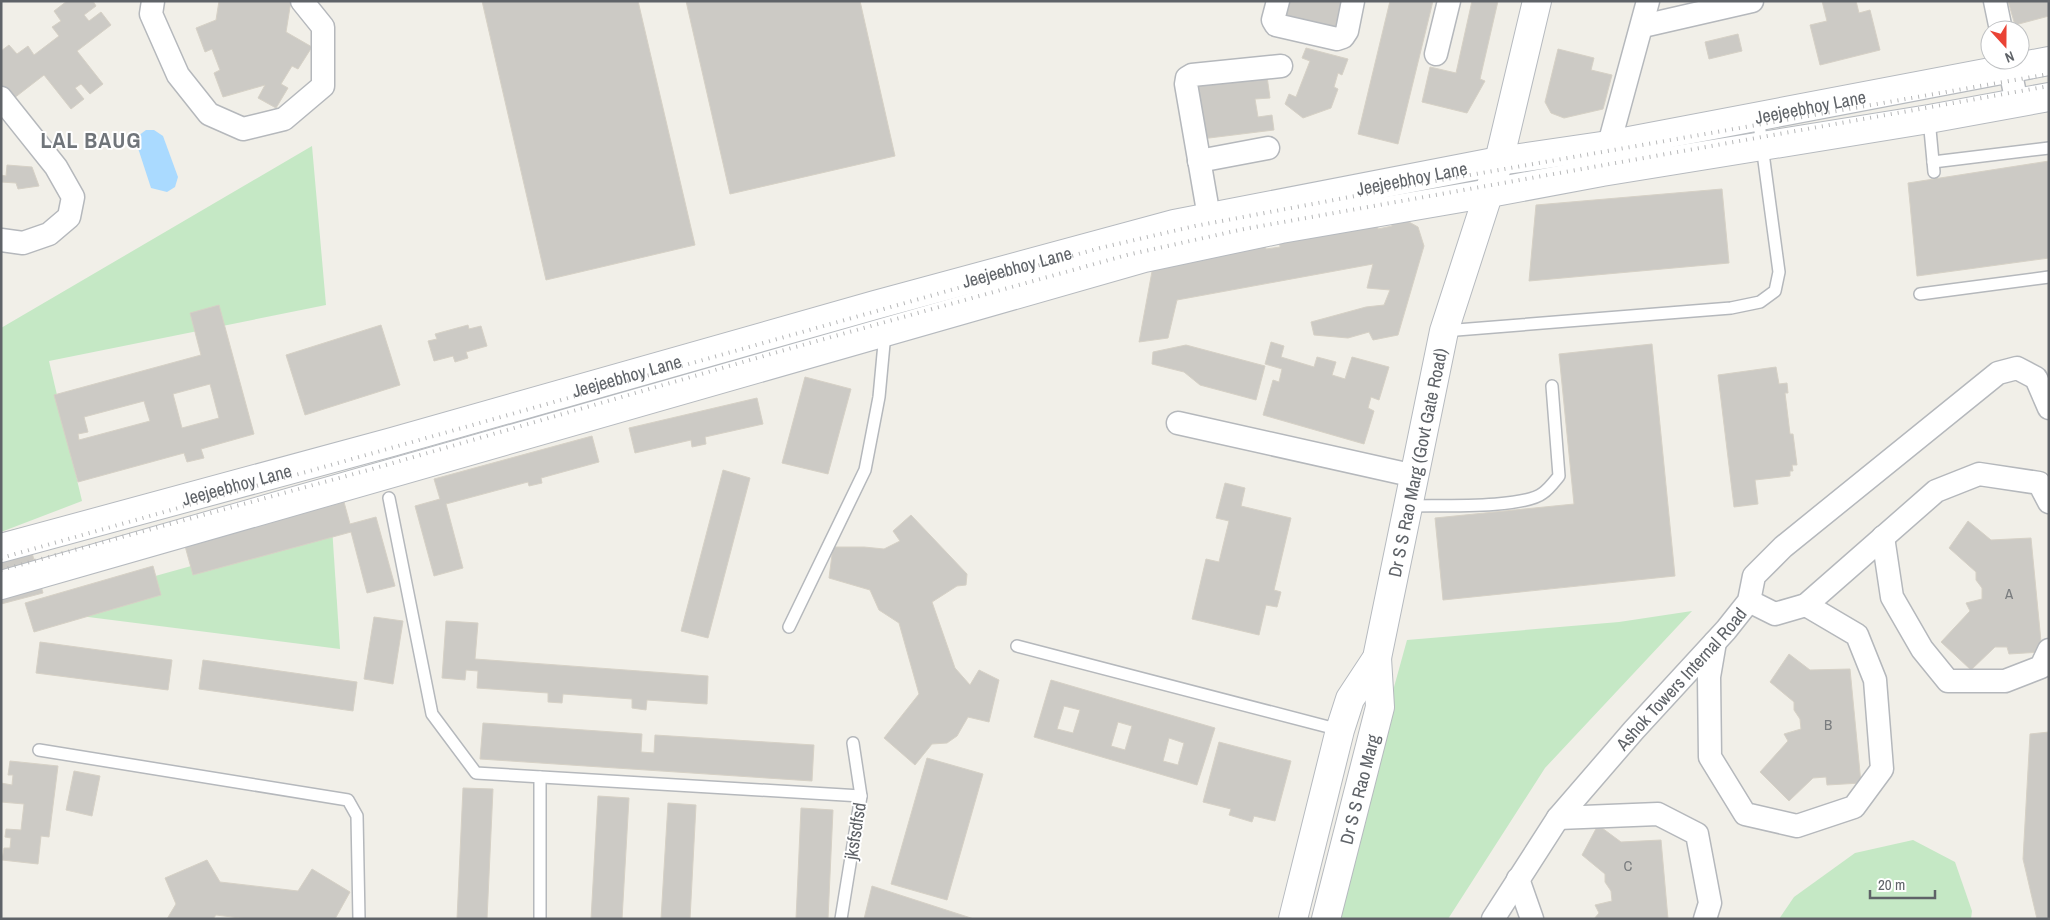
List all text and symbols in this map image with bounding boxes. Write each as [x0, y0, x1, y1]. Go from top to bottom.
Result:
north arrow [1980, 20, 2030, 70]
text: N [2003, 47, 2017, 67]
street label: Jeejeebhoy Lane [1753, 84, 1868, 129]
district label: LAL BAUG [41, 125, 141, 155]
street label: Jeejeebhoy Lane [1354, 155, 1469, 201]
street label: Jeejeebhoy Lane [959, 240, 1074, 293]
street label: Dr S S Rao Marg (Govt Gate Road) [1381, 346, 1453, 579]
street label: Jeejeebhoy Lane [569, 348, 684, 403]
street label: Jeejeebhoy Lane [179, 457, 294, 511]
house number: A [2004, 583, 2014, 604]
street label: Ashok Towers Internal Road [1609, 602, 1752, 756]
house number: B [1824, 714, 1832, 735]
street label: Dr S S Rao Marg [1333, 731, 1385, 847]
street label: jksfsdfsd [838, 801, 872, 862]
house number: C [1624, 855, 1633, 876]
scale bar [1870, 868, 1935, 900]
text: 20 m [1878, 874, 1905, 895]

